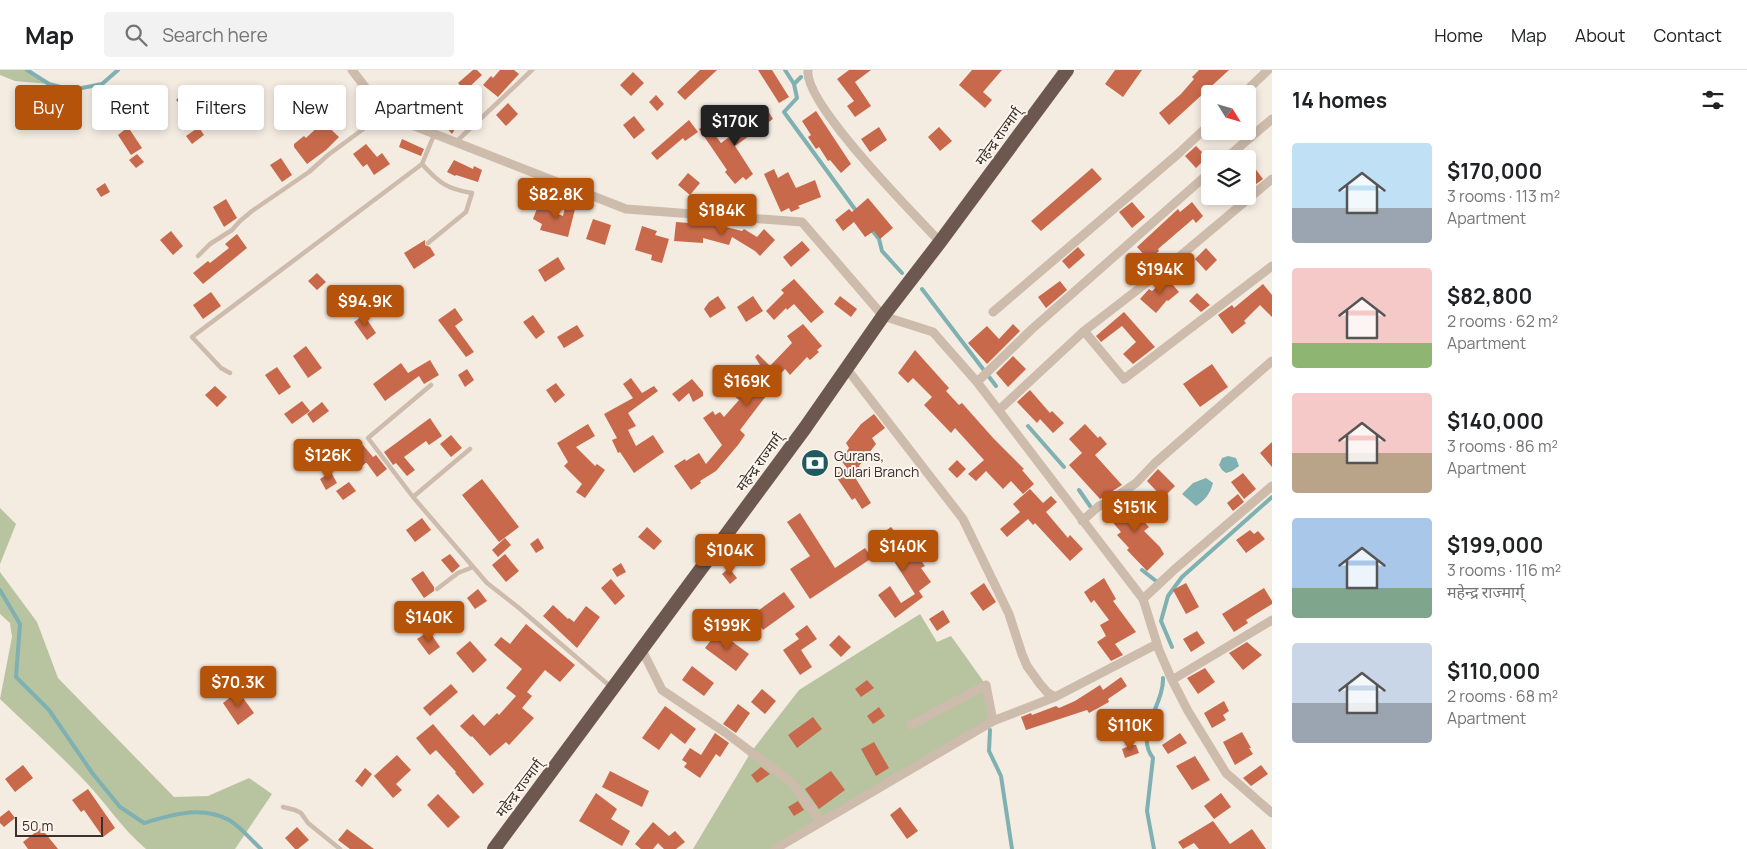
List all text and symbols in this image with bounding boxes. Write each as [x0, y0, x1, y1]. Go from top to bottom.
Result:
search box [104, 12, 454, 57]
text: Map [25, 18, 74, 51]
icon: search [122, 21, 150, 49]
text: Search here [162, 22, 268, 48]
text: Home [1434, 23, 1483, 47]
text: Map [1511, 23, 1547, 47]
text: About [1575, 23, 1625, 47]
text: Contact [1653, 23, 1722, 47]
chip: Buy [15, 85, 82, 130]
chip: Rent [92, 85, 168, 130]
chip: Filters [178, 85, 264, 130]
chip: New [274, 85, 346, 130]
chip: Apartment [356, 85, 482, 130]
north arrow [1201, 85, 1256, 140]
map controls [1201, 85, 1256, 205]
text: 14 homes [1292, 86, 1387, 114]
icon: filters [1699, 86, 1727, 114]
street label: महेन्द्र राज्मार्ग् [970, 101, 1028, 170]
pin: $170K [700, 104, 770, 147]
text: $170K [712, 110, 758, 132]
button: layers [1201, 150, 1256, 205]
text: $170,000 [1447, 157, 1542, 185]
icon: home [1332, 163, 1392, 223]
pin: $82.8K [515, 178, 597, 220]
text: $82.8K [529, 183, 583, 205]
text: 3 rooms · 113 m² [1447, 185, 1560, 207]
pin: $184K [687, 194, 757, 236]
text: $184K [699, 199, 745, 221]
text: Apartment [1447, 207, 1526, 229]
pin: $194K [1125, 252, 1195, 295]
text: $194K [1136, 258, 1184, 280]
text: $82,800 [1447, 282, 1532, 310]
pin: $94.9K [324, 284, 406, 327]
icon: home [1332, 288, 1392, 348]
text: $94.9K [338, 290, 392, 312]
text: 2 rooms · 62 m² [1447, 310, 1558, 332]
text: Apartment [1447, 332, 1526, 354]
pin: $169K [712, 364, 782, 407]
text: $169K [724, 370, 770, 392]
text: $140,000 [1447, 407, 1544, 435]
icon: home [1332, 413, 1392, 473]
street label: महेन्द्र राज्मार्ग् [731, 427, 789, 496]
text: 3 rooms · 86 m² [1447, 435, 1558, 457]
pin: $126K [293, 438, 363, 481]
text: $126K [305, 444, 351, 466]
place label: Gurans, Dulari Branch [834, 446, 919, 481]
bank icon: Gurans, Dulari Branch [800, 448, 830, 478]
text: Apartment [1447, 457, 1526, 479]
pin: $151K [1100, 490, 1170, 533]
text: $151K [1113, 496, 1157, 518]
pin: $140K [868, 530, 938, 572]
text: $199,000 [1447, 531, 1543, 559]
pin: $104K [695, 534, 765, 576]
text: $140K [879, 535, 927, 557]
icon: home [1332, 538, 1392, 598]
text: $104K [706, 539, 754, 561]
text: 3 rooms · 116 m² [1447, 559, 1561, 581]
text: महेन्द्र राज्मार्ग् [1447, 581, 1524, 603]
pin: $140K [394, 600, 464, 643]
text: $140K [405, 606, 453, 628]
pin: $199K [692, 608, 762, 651]
text: $199K [703, 614, 751, 636]
text: $110,000 [1447, 657, 1540, 685]
icon: home [1332, 663, 1392, 723]
pin: $70.3K [197, 666, 279, 708]
text: $70.3K [211, 671, 265, 693]
text: 2 rooms · 68 m² [1447, 685, 1558, 707]
text: Apartment [1447, 707, 1526, 729]
pin: $110K [1095, 708, 1165, 751]
text: $110K [1108, 714, 1152, 736]
street label: महेन्द्र राज्मार्ग् [491, 754, 549, 821]
scale bar [15, 814, 102, 837]
text: 50 m [22, 816, 53, 835]

